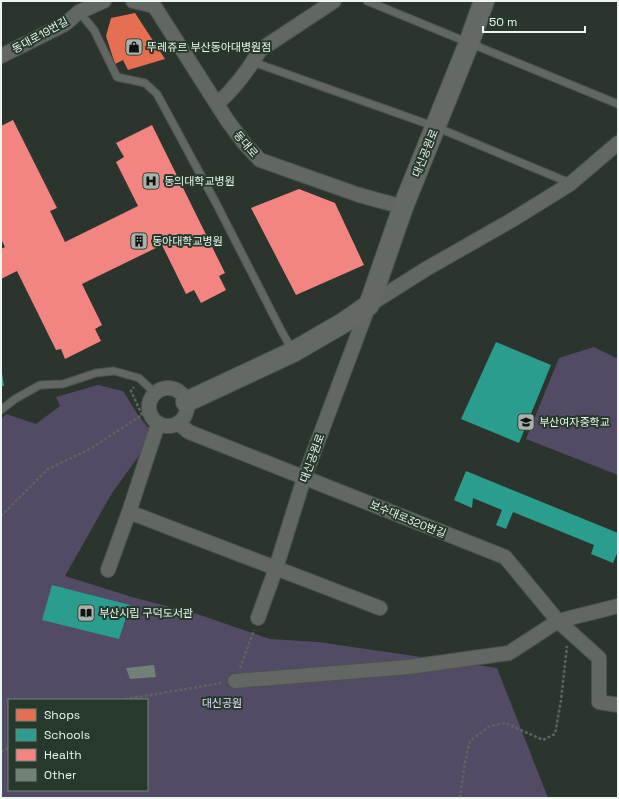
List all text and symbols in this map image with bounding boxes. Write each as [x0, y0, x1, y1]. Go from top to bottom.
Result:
scale bar [483, 8, 585, 34]
street label: 동대로19번길 [10, 14, 70, 56]
text: 50 m [489, 14, 517, 30]
shop icon: 뚜레쥬르 부산동아대병원점 [124, 37, 144, 57]
place label: 뚜레쥬르 부산동아대병원점 [147, 40, 271, 54]
street label: 대신공원로 [409, 127, 441, 179]
street label: 동대로 [231, 128, 261, 160]
hospital icon: 동의대학교병원 [141, 171, 161, 191]
place label: 동의대학교병원 [164, 174, 235, 188]
building icon: 동아대학교병원 [129, 231, 149, 251]
place label: 동아대학교병원 [152, 234, 223, 248]
school or university icon: 부산여자중학교 [516, 412, 536, 432]
place label: 부산여자중학교 [539, 415, 610, 429]
street label: 대신공원로 [297, 432, 327, 484]
street label: 보수대로320번길 [368, 497, 448, 541]
library icon: 부산시립 구덕도서관 [76, 603, 96, 623]
place label: 부산시립 구덕도서관 [99, 606, 193, 620]
park label: 대신공원 [202, 696, 242, 710]
legend [8, 699, 148, 791]
text: Shops [44, 707, 80, 723]
text: Schools [44, 727, 90, 743]
text: Health [44, 747, 82, 763]
text: Other [44, 767, 77, 783]

